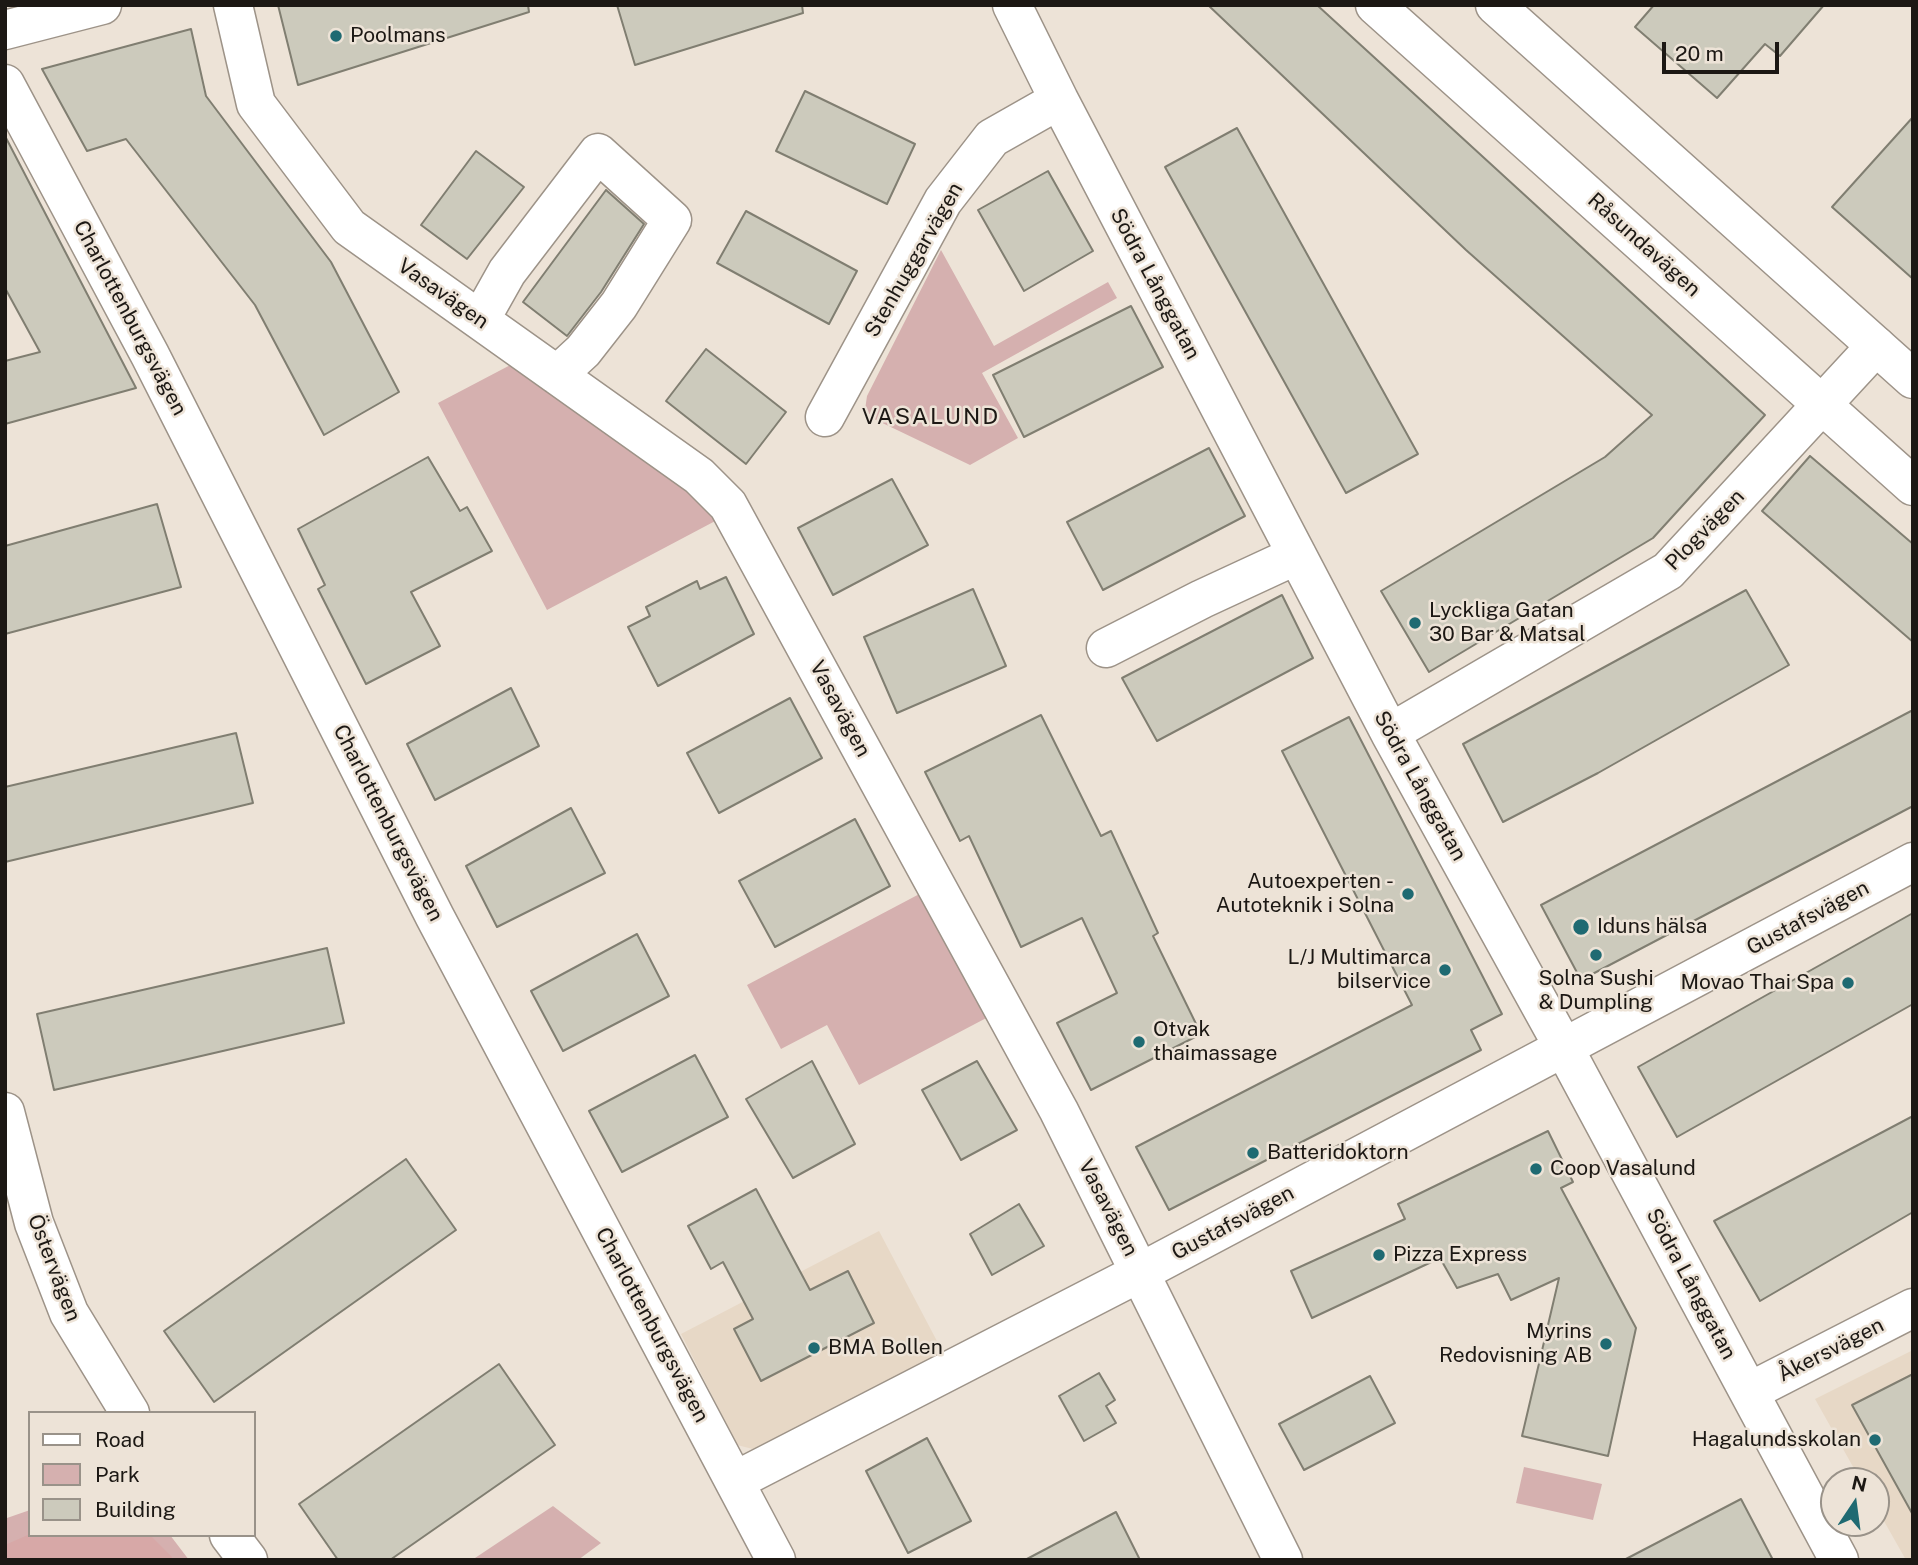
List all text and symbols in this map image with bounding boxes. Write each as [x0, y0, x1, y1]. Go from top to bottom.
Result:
place label: Poolmans [350, 23, 446, 49]
marker: Poolmans [328, 28, 344, 44]
scale bar [1666, 28, 1783, 72]
text: 20 m [1675, 41, 1724, 66]
street label: Stenhuggarvägen [860, 178, 968, 342]
street label: Råsundavägen [1582, 188, 1706, 302]
street label: Södra Långgatan [1105, 204, 1205, 364]
street label: Charlottenburgsvägen [68, 216, 192, 420]
street label: Vasavägen [393, 253, 493, 335]
district label: VASALUND [863, 403, 999, 431]
street label: Plogvägen [1660, 484, 1750, 576]
place label: Lyckliga Gatan 30 Bar & Matsal [1429, 598, 1585, 648]
marker: Lyckliga Gatan 30 Bar & Matsal [1407, 615, 1423, 631]
street label: Vasavägen [804, 657, 876, 761]
street label: Södra Långgatan [1368, 707, 1472, 865]
street label: Charlottenburgsvägen [327, 720, 449, 926]
place label: Autoexperten - Autoteknik i Solna [1216, 869, 1394, 919]
street label: Gustafsvägen [1743, 875, 1873, 961]
marker: Autoexperten - Autoteknik i Solna [1400, 886, 1416, 902]
place label: Iduns hälsa [1597, 914, 1707, 940]
marker: Iduns hälsa [1571, 917, 1591, 937]
place label: L/J Multimarca bilservice [1288, 945, 1431, 995]
marker: Solna Sushi & Dumpling [1588, 947, 1604, 963]
marker: L/J Multimarca bilservice [1437, 962, 1453, 978]
place label: Solna Sushi & Dumpling [1538, 966, 1654, 1016]
place label: Movao Thai Spa [1680, 970, 1834, 996]
marker: Movao Thai Spa [1840, 975, 1856, 991]
place label: Otvak thaimassage [1153, 1017, 1277, 1067]
marker: Otvak thaimassage [1131, 1034, 1147, 1050]
place label: Batteridoktorn [1267, 1140, 1409, 1166]
marker: Batteridoktorn [1245, 1145, 1261, 1161]
street label: Vasavägen [1073, 1155, 1143, 1261]
place label: Coop Vasalund [1550, 1156, 1696, 1182]
marker: Coop Vasalund [1528, 1161, 1544, 1177]
street label: Gustafsvägen [1168, 1180, 1298, 1266]
street label: Södra Långgatan [1641, 1204, 1741, 1364]
street label: Östervägen [22, 1211, 86, 1325]
street label: Charlottenburgsvägen [590, 1223, 714, 1427]
place label: Pizza Express [1393, 1242, 1527, 1268]
marker: Pizza Express [1371, 1247, 1387, 1263]
street label: Åkersvägen [1774, 1313, 1888, 1387]
place label: Myrins Redovisning AB [1439, 1319, 1592, 1369]
place label: BMA Bollen [828, 1335, 943, 1361]
marker: Myrins Redovisning AB [1598, 1336, 1614, 1352]
marker: BMA Bollen [806, 1340, 822, 1356]
legend [28, 1411, 256, 1537]
text: Road [95, 1427, 145, 1452]
place label: Hagalundsskolan [1692, 1427, 1861, 1453]
marker: Hagalundsskolan [1867, 1432, 1883, 1448]
text: Park [95, 1462, 140, 1487]
north arrow [1820, 1467, 1890, 1537]
text: N [1850, 1471, 1869, 1496]
text: Building [95, 1497, 176, 1522]

